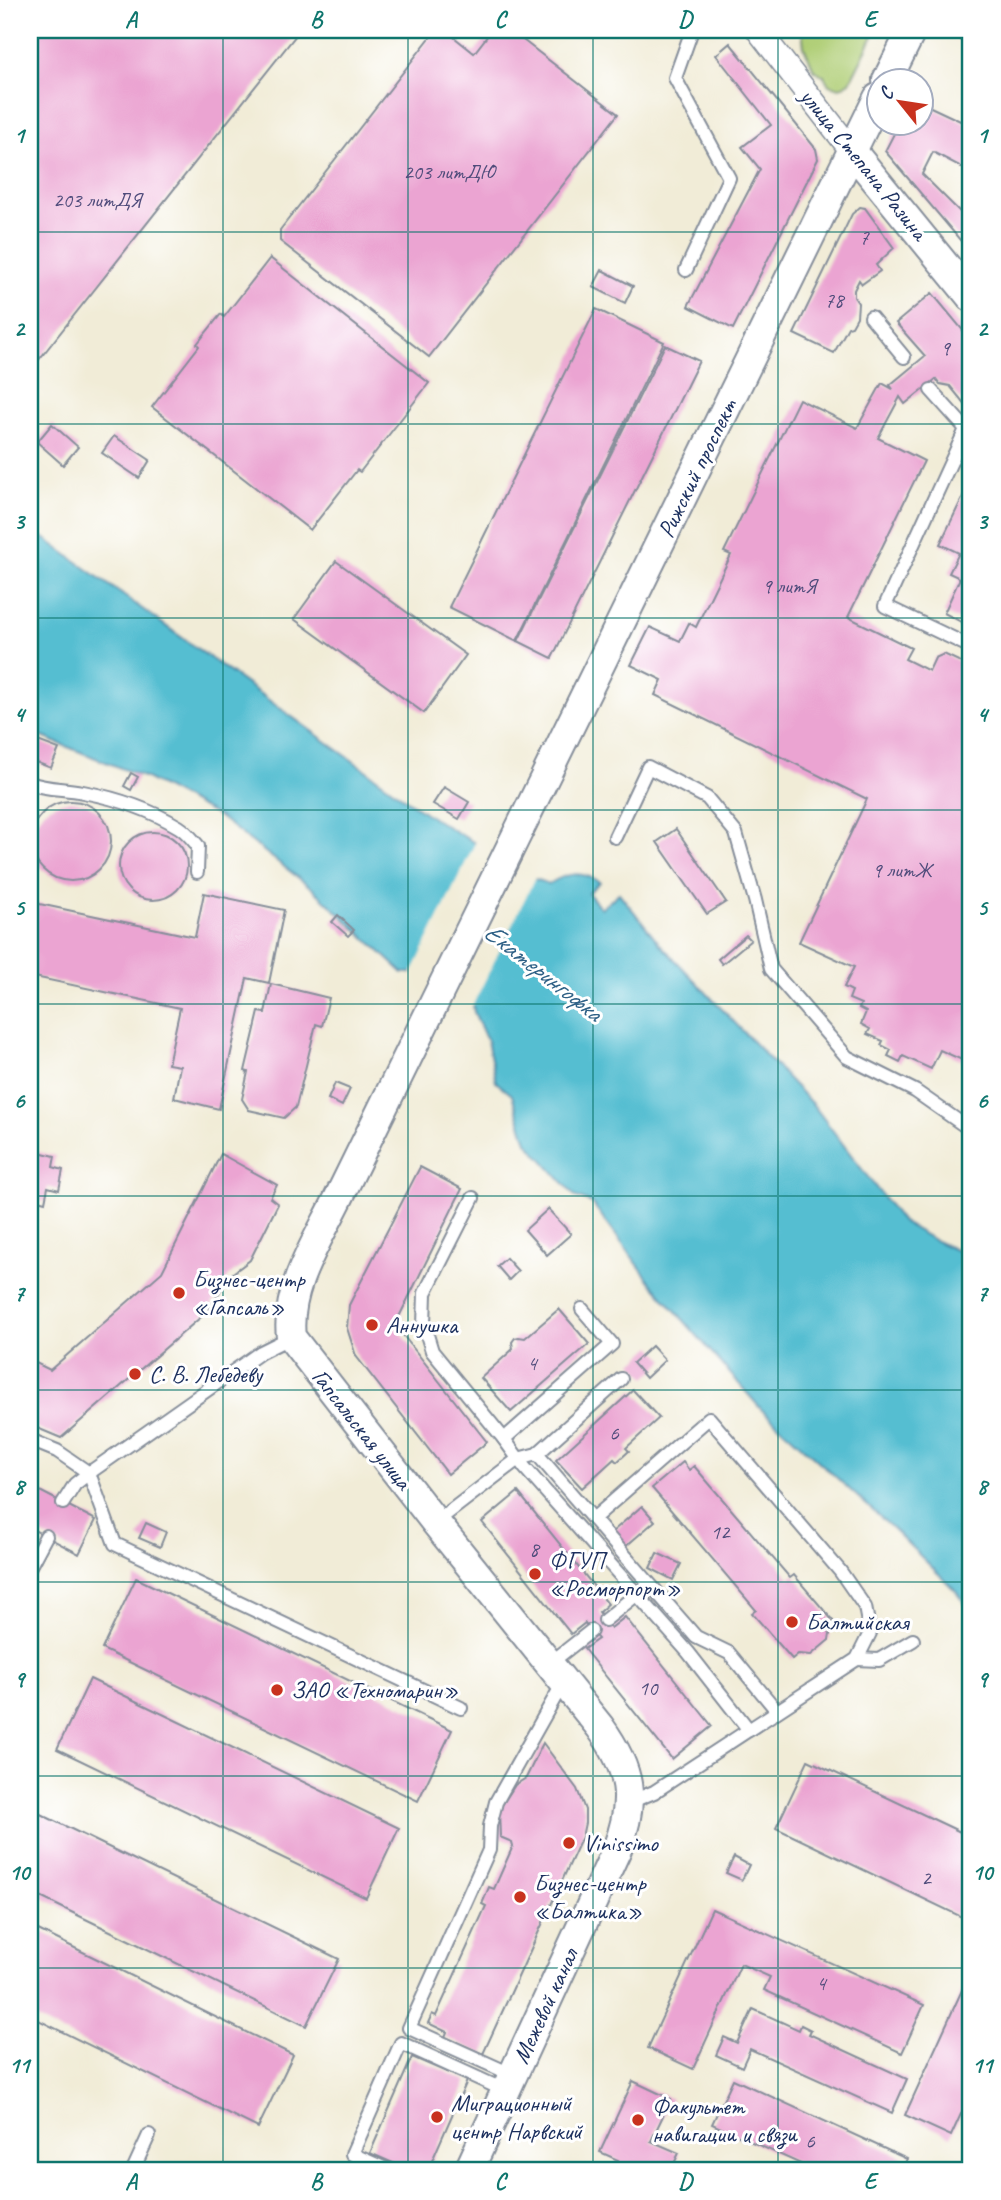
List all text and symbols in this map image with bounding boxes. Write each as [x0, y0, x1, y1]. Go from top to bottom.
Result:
text: A [125, 5, 139, 34]
text: B [310, 5, 324, 34]
text: C [495, 5, 509, 34]
text: D [678, 5, 694, 34]
text: E [864, 5, 880, 34]
north arrow [864, 66, 934, 136]
street label: улица Степана Разина [794, 83, 934, 245]
text: 1 [14, 121, 27, 150]
text: 1 [977, 121, 990, 150]
house number: 203 литДЮ [403, 159, 498, 185]
house number: 203 литДЯ [53, 187, 144, 213]
house number: 7 [859, 224, 870, 250]
house number: 78 [825, 287, 846, 313]
text: 2 [14, 314, 27, 343]
text: 2 [977, 314, 990, 343]
house number: 9 [940, 335, 951, 361]
street label: Рижский проспект [650, 393, 744, 542]
text: 3 [14, 507, 27, 536]
text: 3 [977, 507, 990, 536]
house number: 9 литЯ [762, 573, 820, 599]
text: 4 [14, 700, 27, 729]
text: 4 [977, 700, 990, 729]
house number: 9 литЖ [872, 857, 935, 883]
text: 5 [14, 893, 26, 922]
text: 5 [977, 893, 989, 922]
water label: Екатерингофка [477, 916, 611, 1030]
text: 6 [14, 1086, 27, 1115]
text: 6 [977, 1086, 990, 1115]
place label: Бизнес-центр «Гапсаль» [193, 1264, 306, 1322]
text: 7 [14, 1279, 27, 1308]
text: 7 [977, 1279, 990, 1308]
marker: Бизнес-центр «Гапсаль» [171, 1285, 187, 1301]
place label: Аннушка [386, 1310, 459, 1340]
marker: Аннушка [364, 1317, 380, 1333]
house number: 4 [527, 1350, 539, 1376]
place label: С. В. Лебедеву [149, 1359, 264, 1389]
street label: Гапсальская улица [305, 1362, 420, 1497]
marker: С. В. Лебедеву [127, 1366, 143, 1382]
house number: 6 [609, 1420, 619, 1446]
text: 8 [14, 1472, 27, 1501]
text: 8 [977, 1472, 990, 1501]
house number: 12 [711, 1519, 731, 1545]
house number: 8 [529, 1536, 541, 1562]
place label: ФГУП «Росморпорт» [549, 1545, 681, 1603]
marker: ФГУП «Росморпорт» [527, 1566, 543, 1582]
place label: Балтийская [806, 1607, 910, 1637]
marker: Балтийская [784, 1614, 800, 1630]
text: 9 [14, 1665, 27, 1694]
text: 9 [977, 1665, 990, 1694]
place label: ЗАО «Техномарин» [291, 1675, 459, 1705]
house number: 10 [639, 1675, 659, 1701]
marker: ЗАО «Техномарин» [269, 1682, 285, 1698]
place label: Vinissimo [583, 1828, 659, 1858]
marker: Vinissimo [561, 1835, 577, 1851]
text: 10 [9, 1858, 32, 1887]
text: 10 [972, 1858, 995, 1887]
house number: 2 [921, 1865, 932, 1891]
place label: Бизнес-центр «Балтика» [534, 1868, 647, 1926]
marker: Бизнес-центр «Балтика» [512, 1889, 528, 1905]
street label: Межевой канал [505, 1942, 586, 2068]
house number: 4 [816, 1970, 828, 1996]
text: 11 [9, 2051, 32, 2080]
text: 11 [972, 2051, 995, 2080]
place label: Миграционный центр Нарвский [451, 2088, 584, 2146]
place label: Факультет навигации и связи [652, 2091, 798, 2150]
marker: Миграционный центр Нарвский [429, 2109, 445, 2125]
marker: Факультет навигации и связи [630, 2112, 646, 2128]
house number: 6 [805, 2128, 815, 2154]
text: A [125, 2167, 139, 2196]
text: B [310, 2167, 324, 2196]
text: C [495, 2167, 509, 2196]
text: D [678, 2167, 694, 2196]
text: E [864, 2167, 880, 2196]

